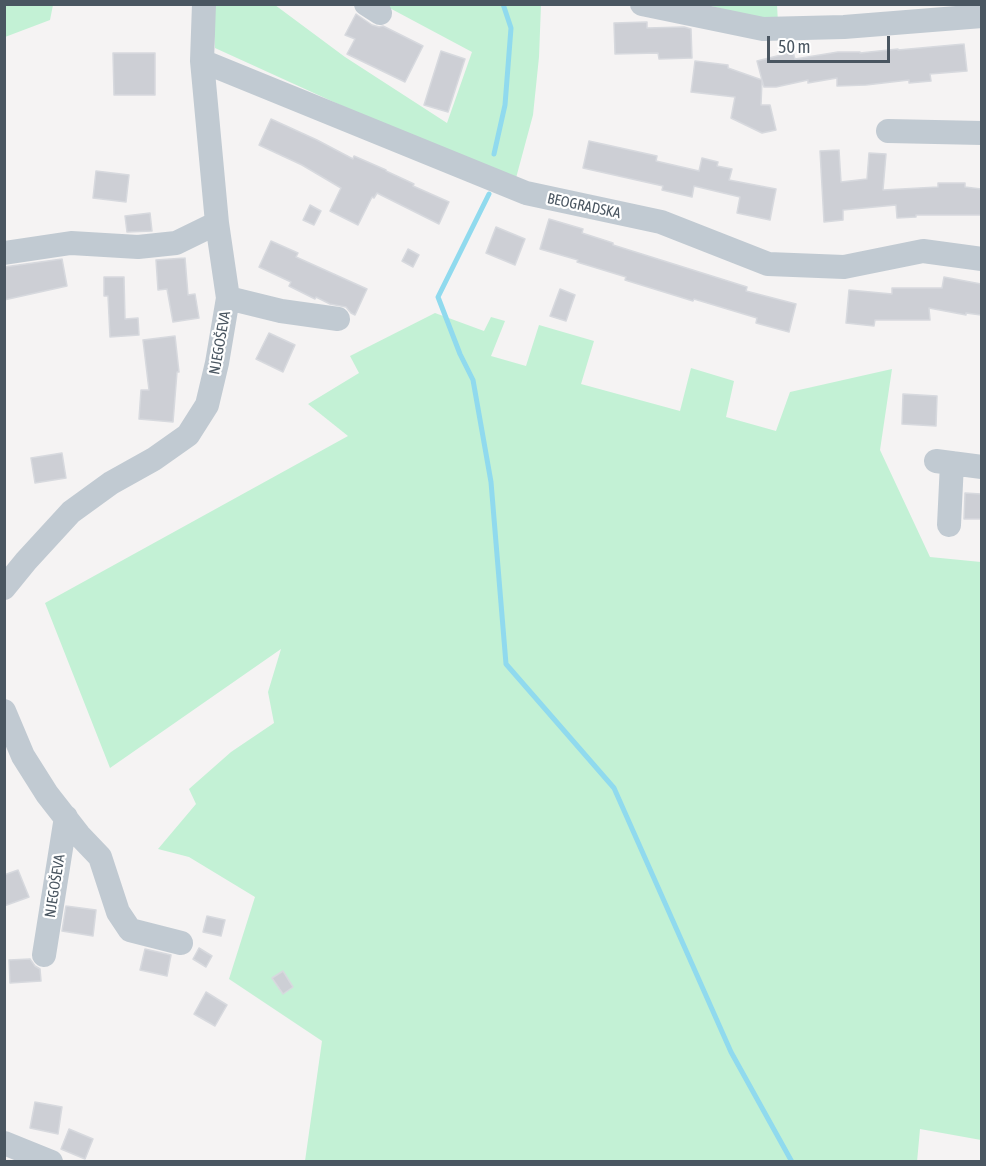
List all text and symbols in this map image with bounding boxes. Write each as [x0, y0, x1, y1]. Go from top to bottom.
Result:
scale bar [770, 24, 893, 62]
text: 50 m [778, 36, 810, 57]
street label: BEOGRADSKA [546, 189, 622, 223]
street label: NJEGOŠEVA [206, 310, 234, 376]
street label: NJEGOŠEVA [41, 853, 69, 919]

